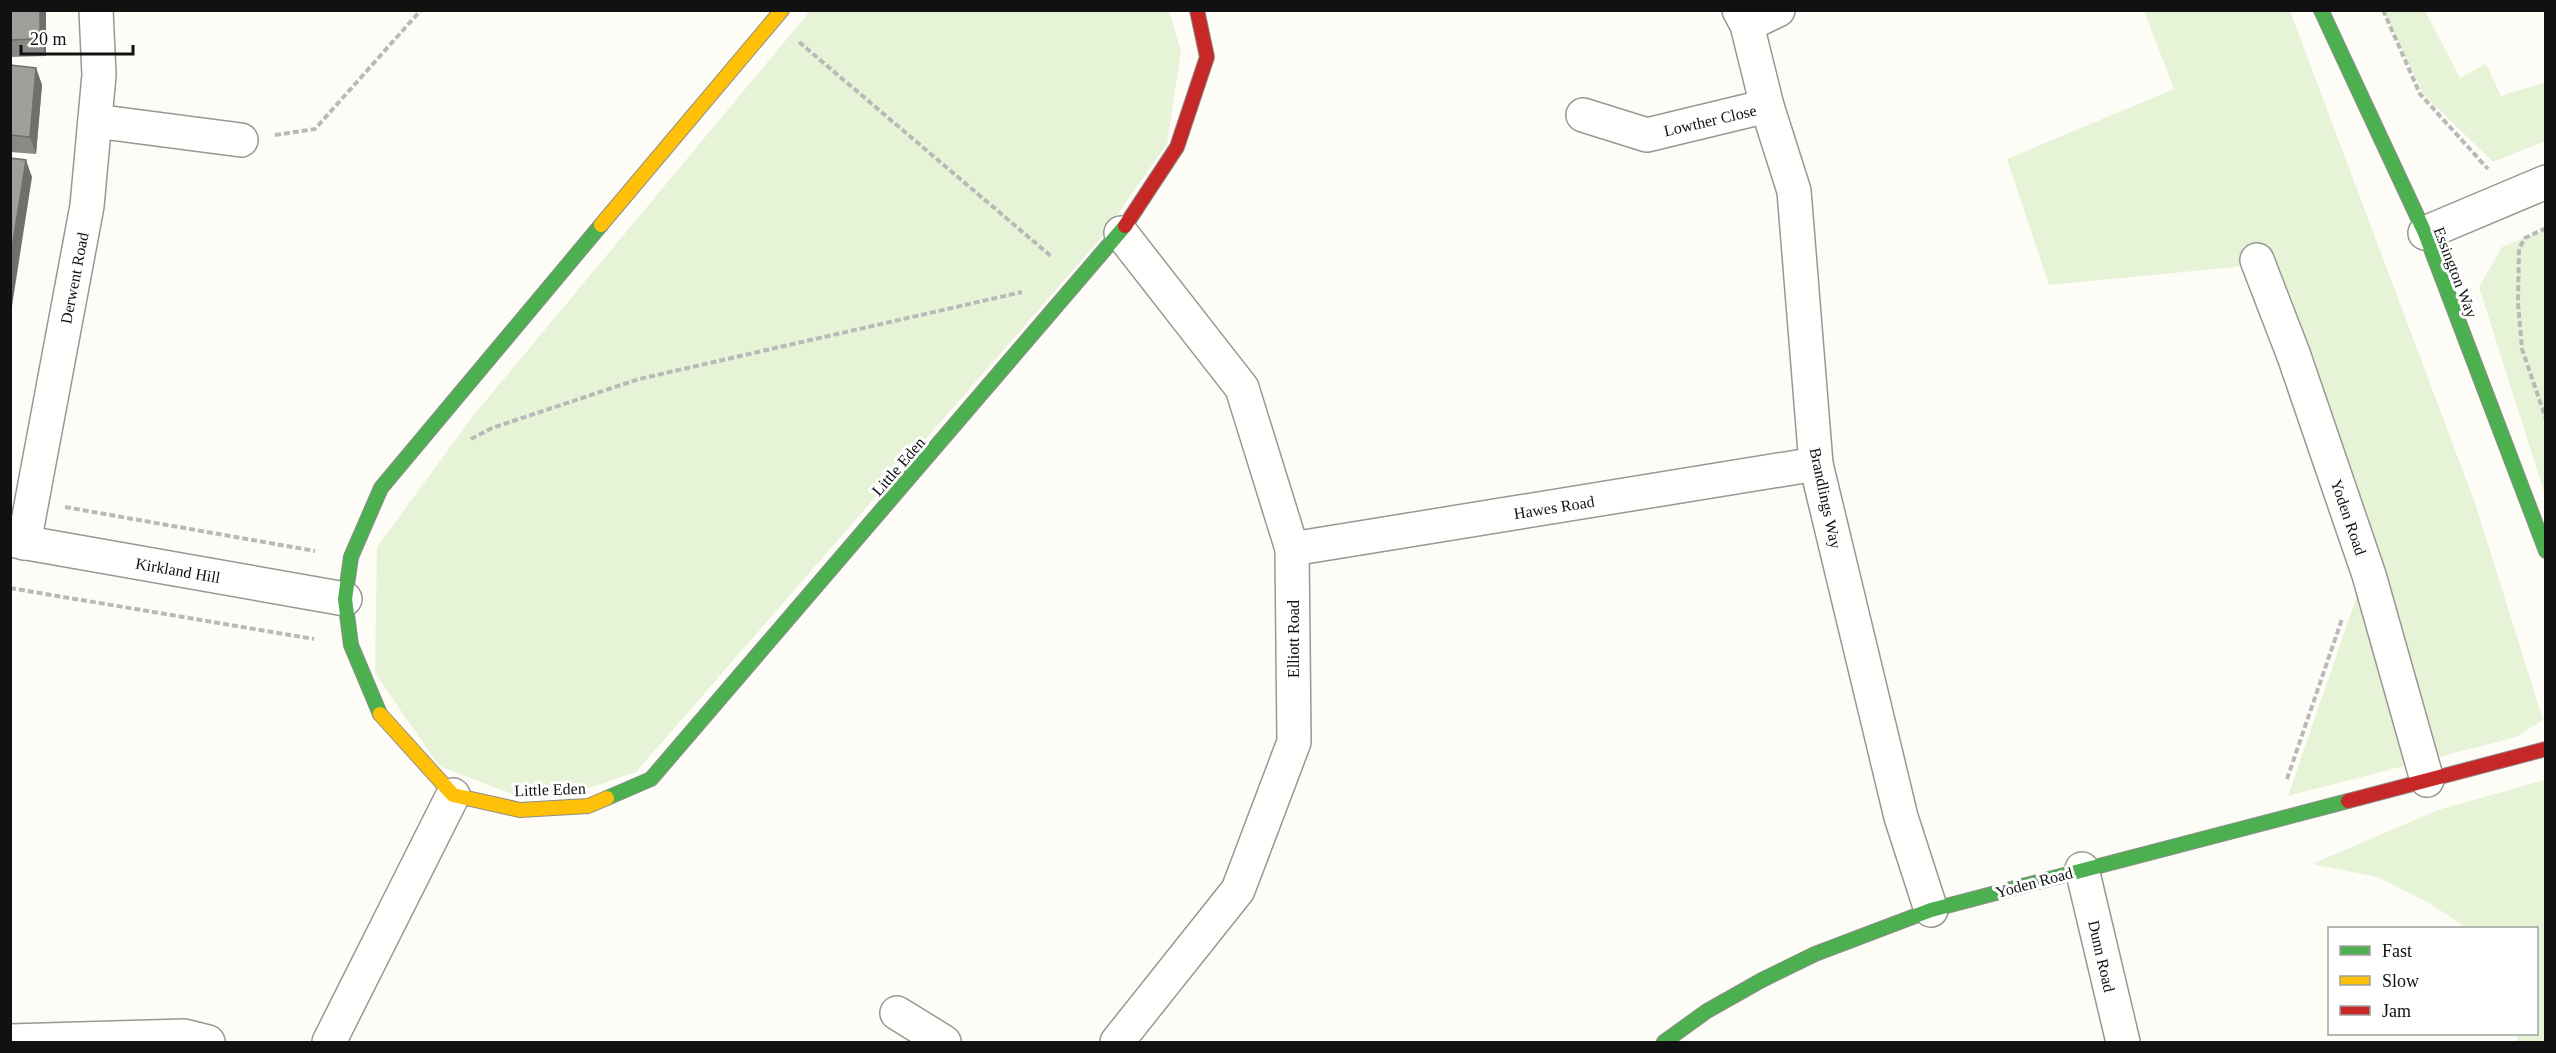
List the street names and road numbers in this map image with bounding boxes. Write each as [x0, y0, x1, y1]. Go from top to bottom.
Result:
street label: Lowther Close [1662, 102, 1758, 139]
street label: Essington Way [2430, 224, 2481, 320]
street label: Derwent Road [57, 231, 92, 325]
street label: Little Eden [868, 434, 928, 499]
street label: Brandlings Way [1806, 446, 1845, 550]
street label: Yoden Road [2328, 477, 2369, 557]
street label: Hawes Road [1513, 493, 1596, 522]
street label: Kirkland Hill [134, 555, 222, 586]
street label: Elliott Road [1285, 600, 1302, 678]
street label: Little Eden [514, 780, 586, 799]
street label: Yoden Road [1994, 864, 2074, 901]
street label: Dunn Road [2085, 918, 2118, 994]

